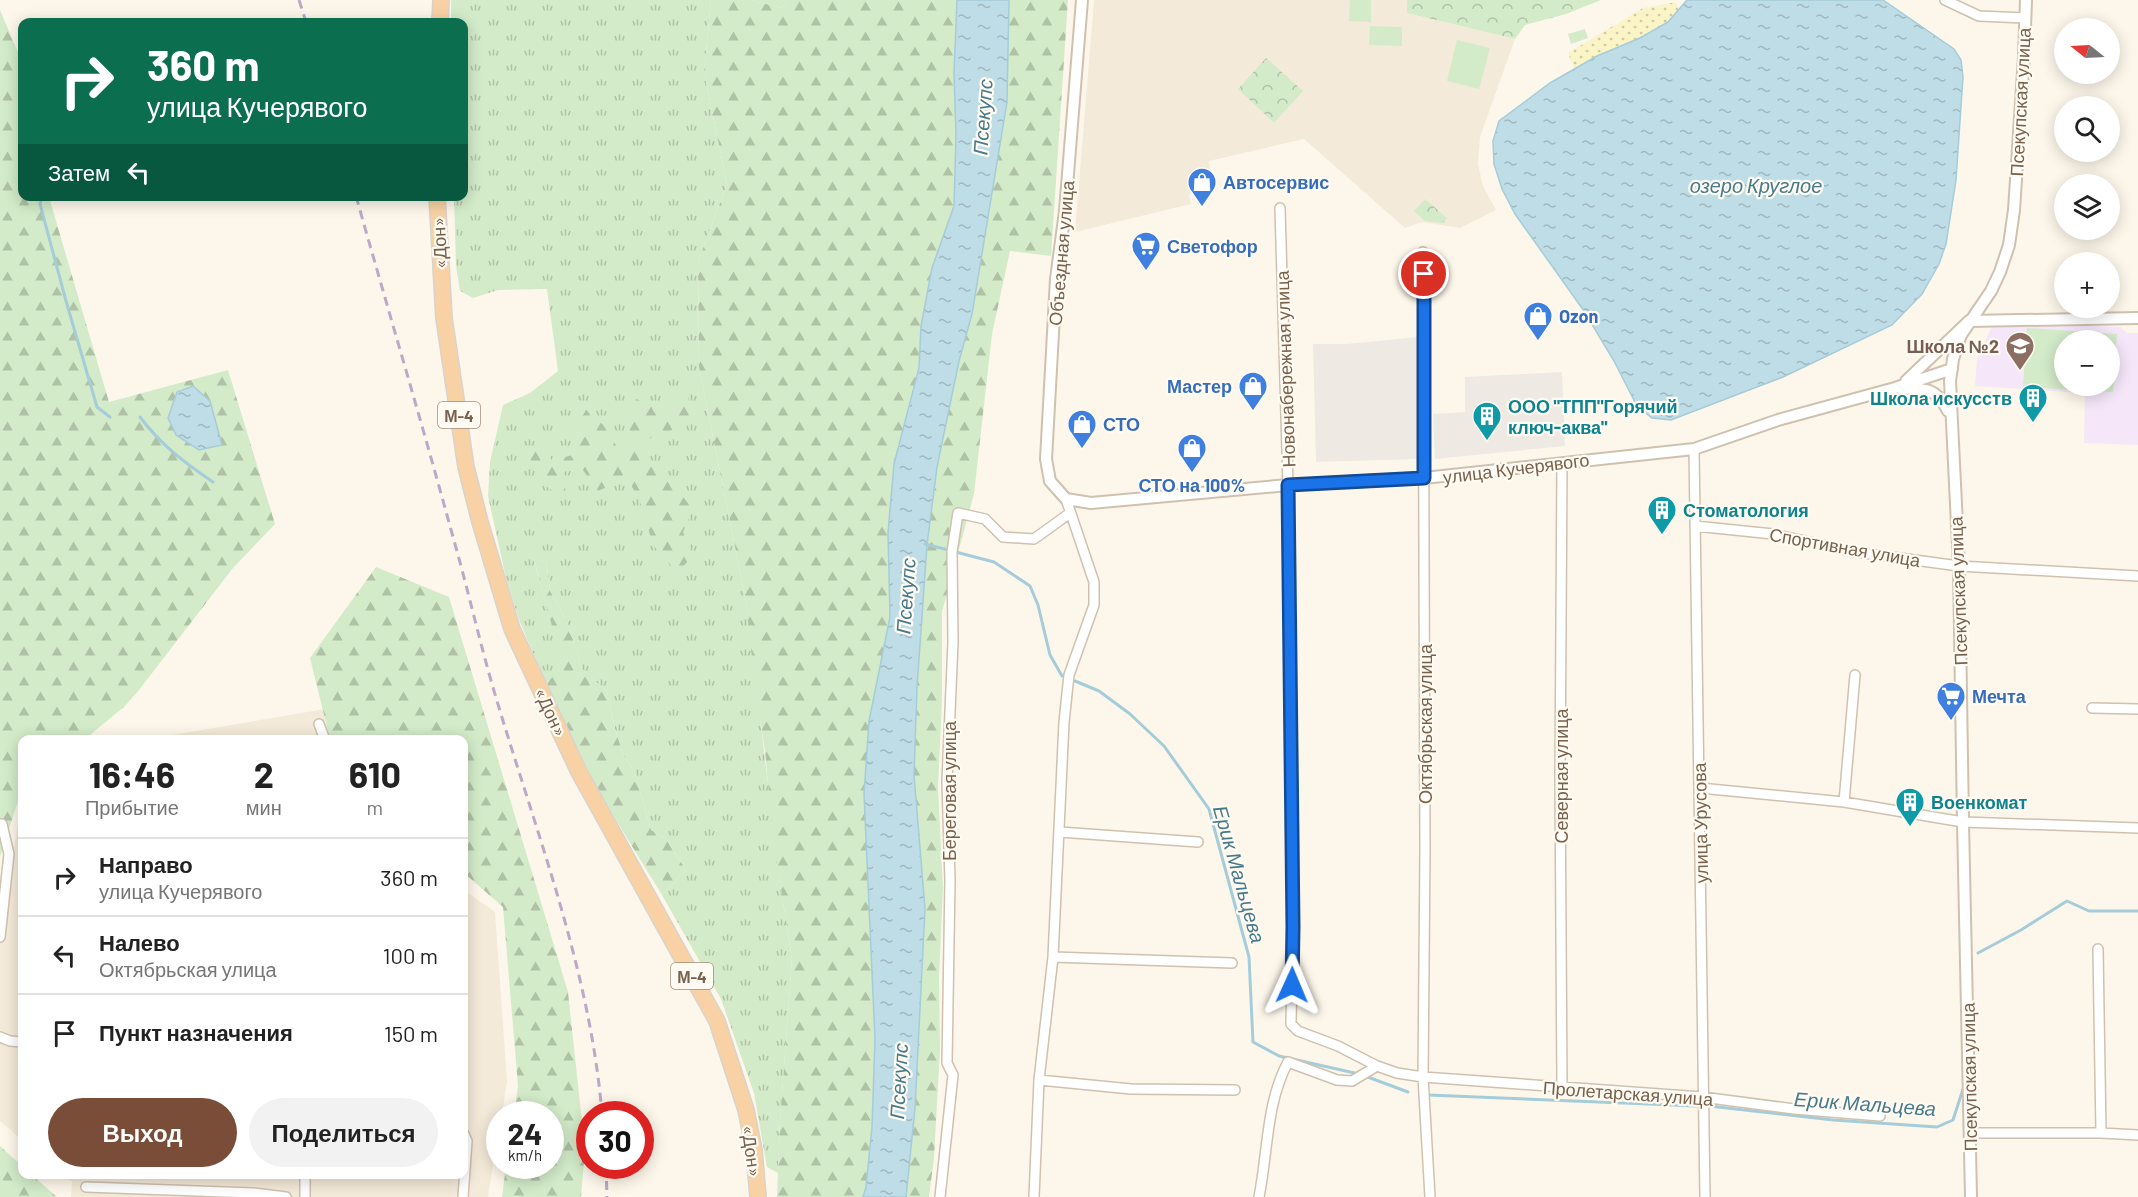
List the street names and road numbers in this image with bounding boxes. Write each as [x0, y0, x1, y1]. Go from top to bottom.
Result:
street label: Псекупская улица [2005, 26, 2035, 177]
street label: Объездная улица [1044, 178, 1078, 327]
street label: «Дон» [427, 217, 451, 269]
street label: Новонабережная улица [1271, 269, 1299, 468]
road number: М-4 [438, 402, 480, 428]
street label: улица Кучерявого [1442, 448, 1590, 488]
street label: Псекупская улица [1944, 515, 1972, 666]
street label: Спортивная улица [1768, 523, 1923, 571]
street label: Октябрьская улица [1414, 643, 1436, 804]
street label: «Дон» [530, 684, 572, 740]
street label: Северная улица [1550, 707, 1572, 844]
street label: Береговая улица [938, 720, 960, 861]
street label: улица Урусова [1688, 761, 1712, 884]
road number: М-4 [671, 963, 713, 989]
street label: Псекупская улица [1957, 1001, 1981, 1152]
street label: Пролетарская улица [1542, 1076, 1715, 1110]
street label: «Дон» [738, 1124, 766, 1178]

